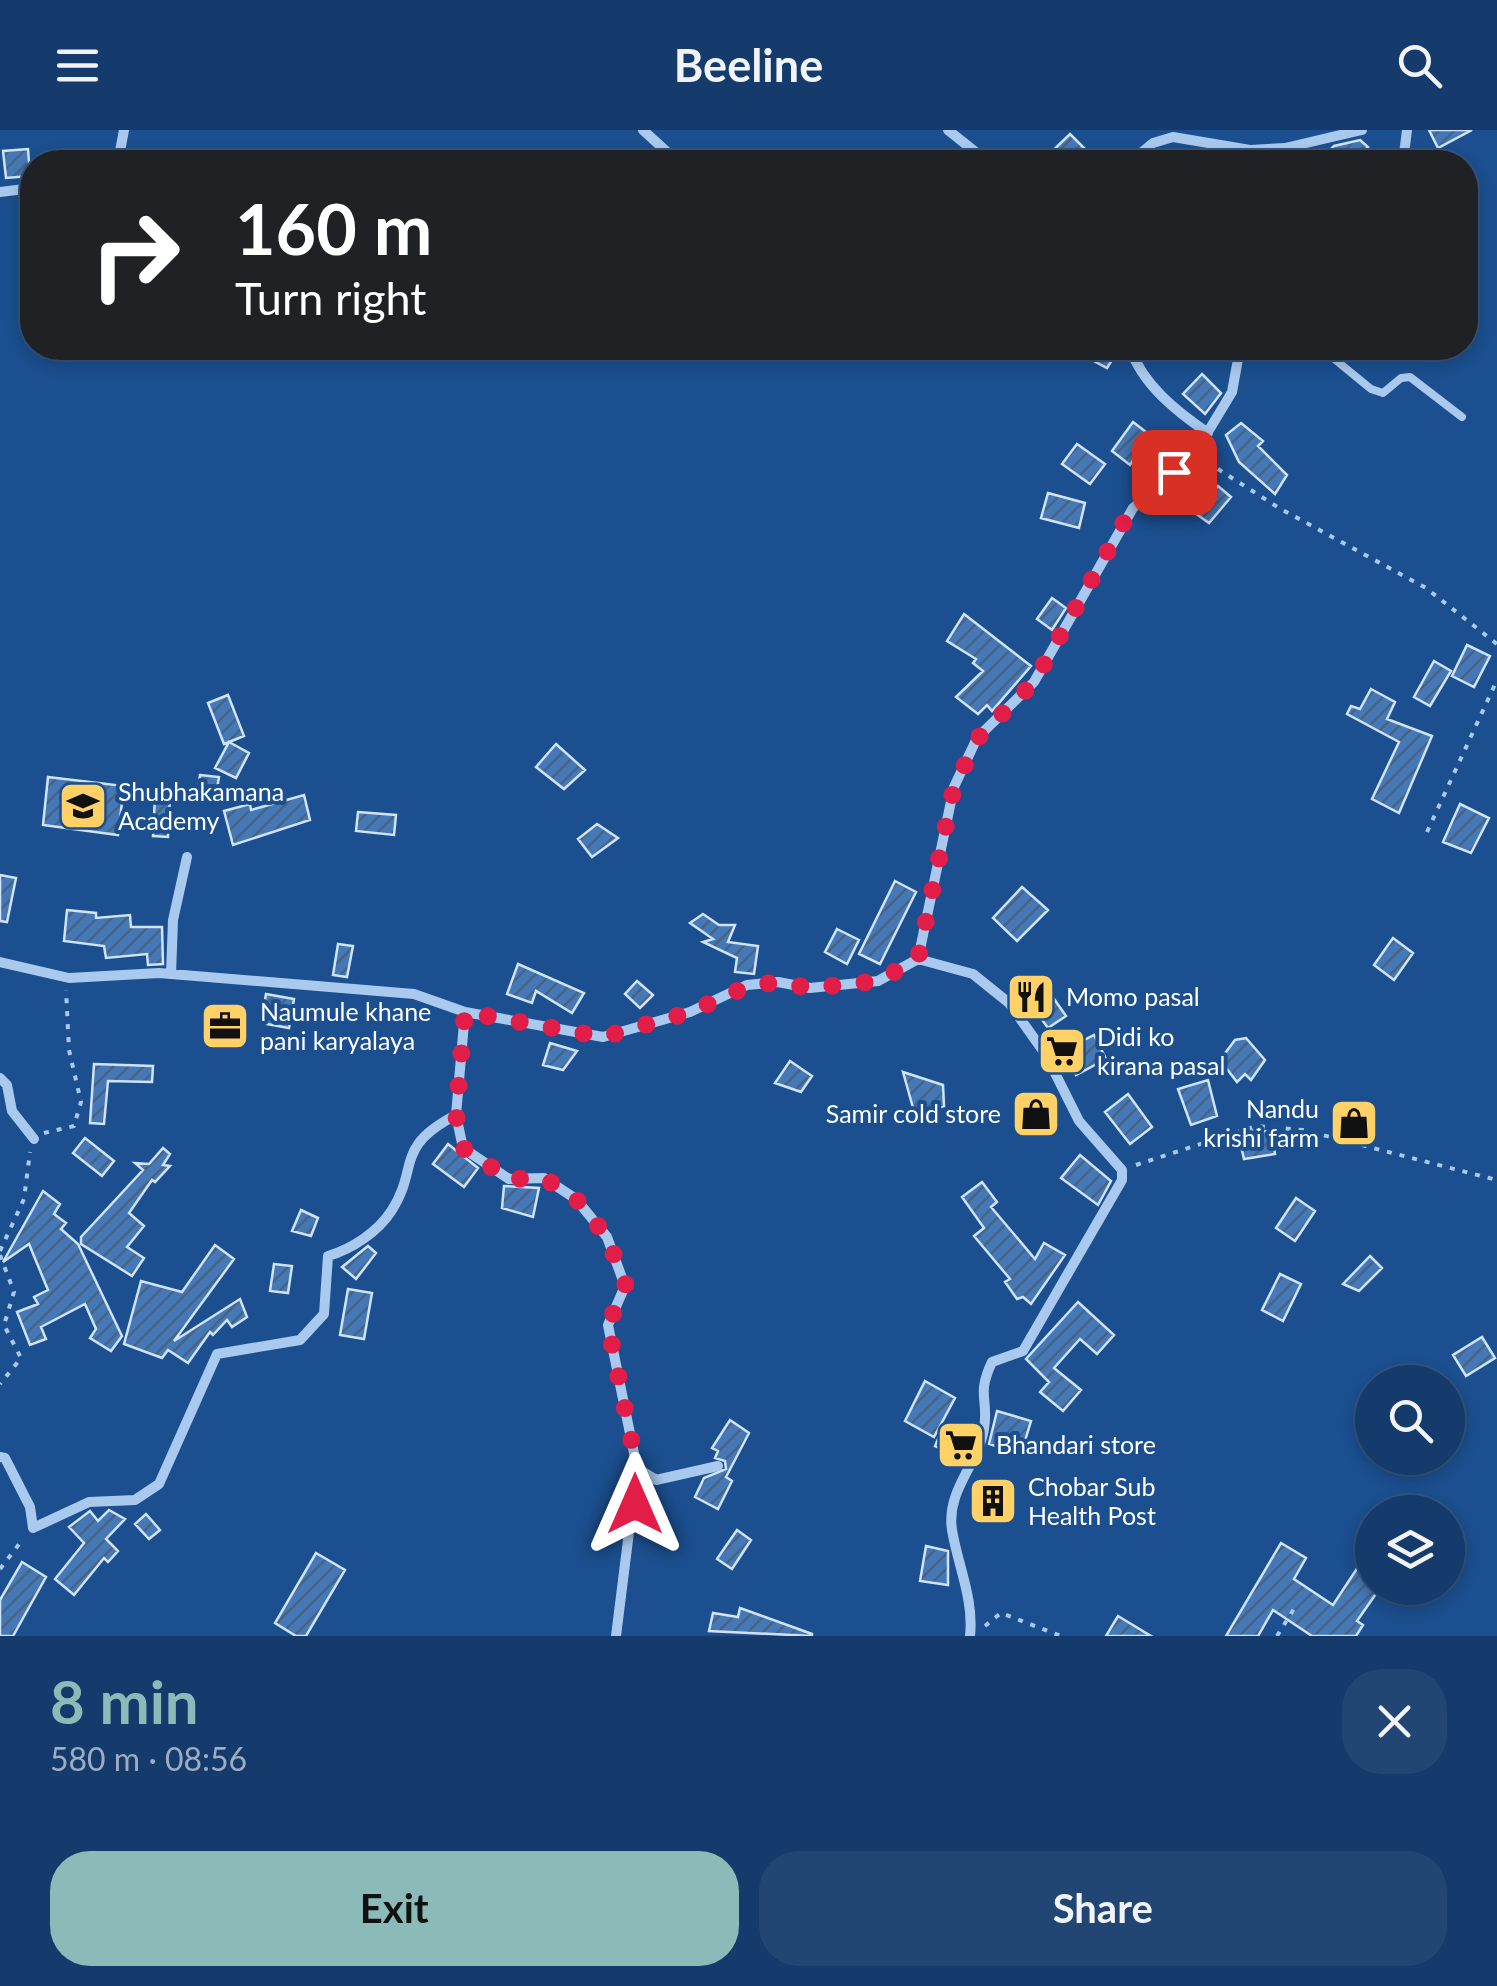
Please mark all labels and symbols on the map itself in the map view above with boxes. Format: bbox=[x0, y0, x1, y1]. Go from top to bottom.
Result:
pin bbox=[1132, 430, 1217, 515]
place label: Shubhakamana Academy bbox=[118, 776, 284, 835]
school or university icon: Shubhakamana Academy bbox=[57, 780, 109, 832]
restaurant icon: Momo pasal bbox=[1005, 971, 1057, 1023]
place label: Momo pasal bbox=[1066, 981, 1200, 1011]
place label: Naumule khane pani karyalaya bbox=[260, 996, 431, 1055]
office icon: Naumule khane pani karyalaya bbox=[199, 1000, 251, 1052]
place label: Didi ko kirana pasal bbox=[1097, 1021, 1225, 1080]
supermarket icon: Didi ko kirana pasal bbox=[1036, 1025, 1088, 1077]
shop icon: Samir cold store bbox=[1010, 1088, 1062, 1140]
place label: Nandu krishi farm bbox=[1203, 1093, 1319, 1152]
shop icon: Nandu krishi farm bbox=[1328, 1097, 1380, 1149]
place label: Samir cold store bbox=[826, 1098, 1001, 1128]
supermarket icon: Bhandari store bbox=[935, 1419, 987, 1471]
place label: Bhandari store bbox=[996, 1429, 1156, 1459]
position arrow bbox=[583, 1452, 687, 1556]
place label: Chobar Sub Health Post bbox=[1028, 1471, 1156, 1530]
building icon: Chobar Sub Health Post bbox=[967, 1475, 1019, 1527]

